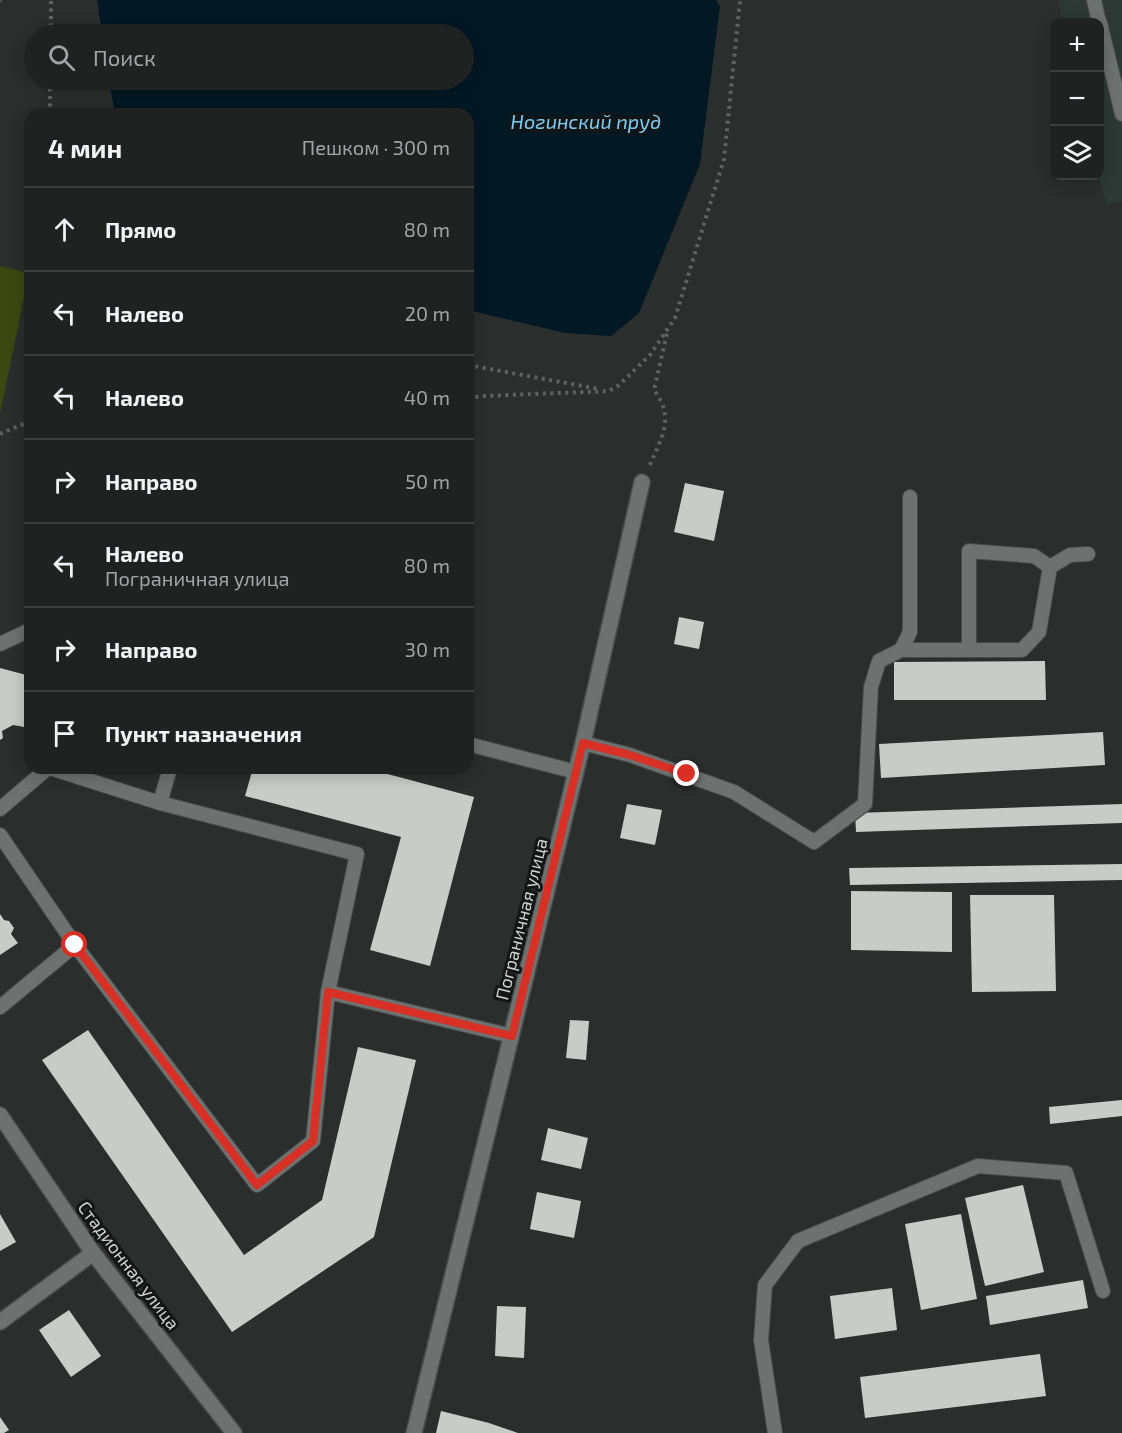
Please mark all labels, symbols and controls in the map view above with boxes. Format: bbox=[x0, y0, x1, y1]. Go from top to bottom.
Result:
map controls bbox=[1050, 18, 1104, 180]
button: + bbox=[1050, 18, 1104, 72]
search box bbox=[24, 24, 474, 90]
icon: search bbox=[45, 41, 78, 74]
text: Поиск bbox=[93, 44, 156, 70]
button: − bbox=[1050, 72, 1104, 126]
water label: Ногинский пруд bbox=[511, 109, 661, 133]
button: layers bbox=[1050, 126, 1104, 180]
text: 4 мин bbox=[48, 132, 122, 163]
text: Пешком · 300 m bbox=[302, 135, 450, 159]
icon: ahead bbox=[48, 213, 81, 246]
text: Прямо bbox=[105, 216, 176, 242]
text: 80 m bbox=[404, 217, 450, 241]
icon: left bbox=[48, 297, 81, 330]
text: Налево bbox=[105, 300, 184, 326]
text: 20 m bbox=[405, 301, 450, 325]
icon: left bbox=[48, 381, 81, 414]
text: Налево bbox=[105, 384, 184, 410]
text: 40 m bbox=[404, 385, 450, 409]
icon: right bbox=[48, 465, 81, 498]
text: Направо bbox=[105, 468, 198, 494]
text: 50 m bbox=[405, 469, 450, 493]
text: Налево bbox=[105, 540, 184, 566]
icon: left bbox=[48, 549, 81, 582]
text: 80 m bbox=[404, 553, 450, 577]
text: Пограничная улица bbox=[105, 566, 290, 590]
icon: right bbox=[48, 633, 81, 666]
text: Направо bbox=[105, 636, 198, 662]
text: 30 m bbox=[405, 637, 450, 661]
icon: arrive bbox=[48, 717, 81, 750]
text: Пункт назначения bbox=[105, 720, 302, 746]
route end bbox=[673, 760, 699, 786]
street label: Пограничная улица bbox=[490, 836, 552, 1002]
route start bbox=[61, 931, 87, 957]
street label: Стадионная улица bbox=[73, 1196, 185, 1334]

